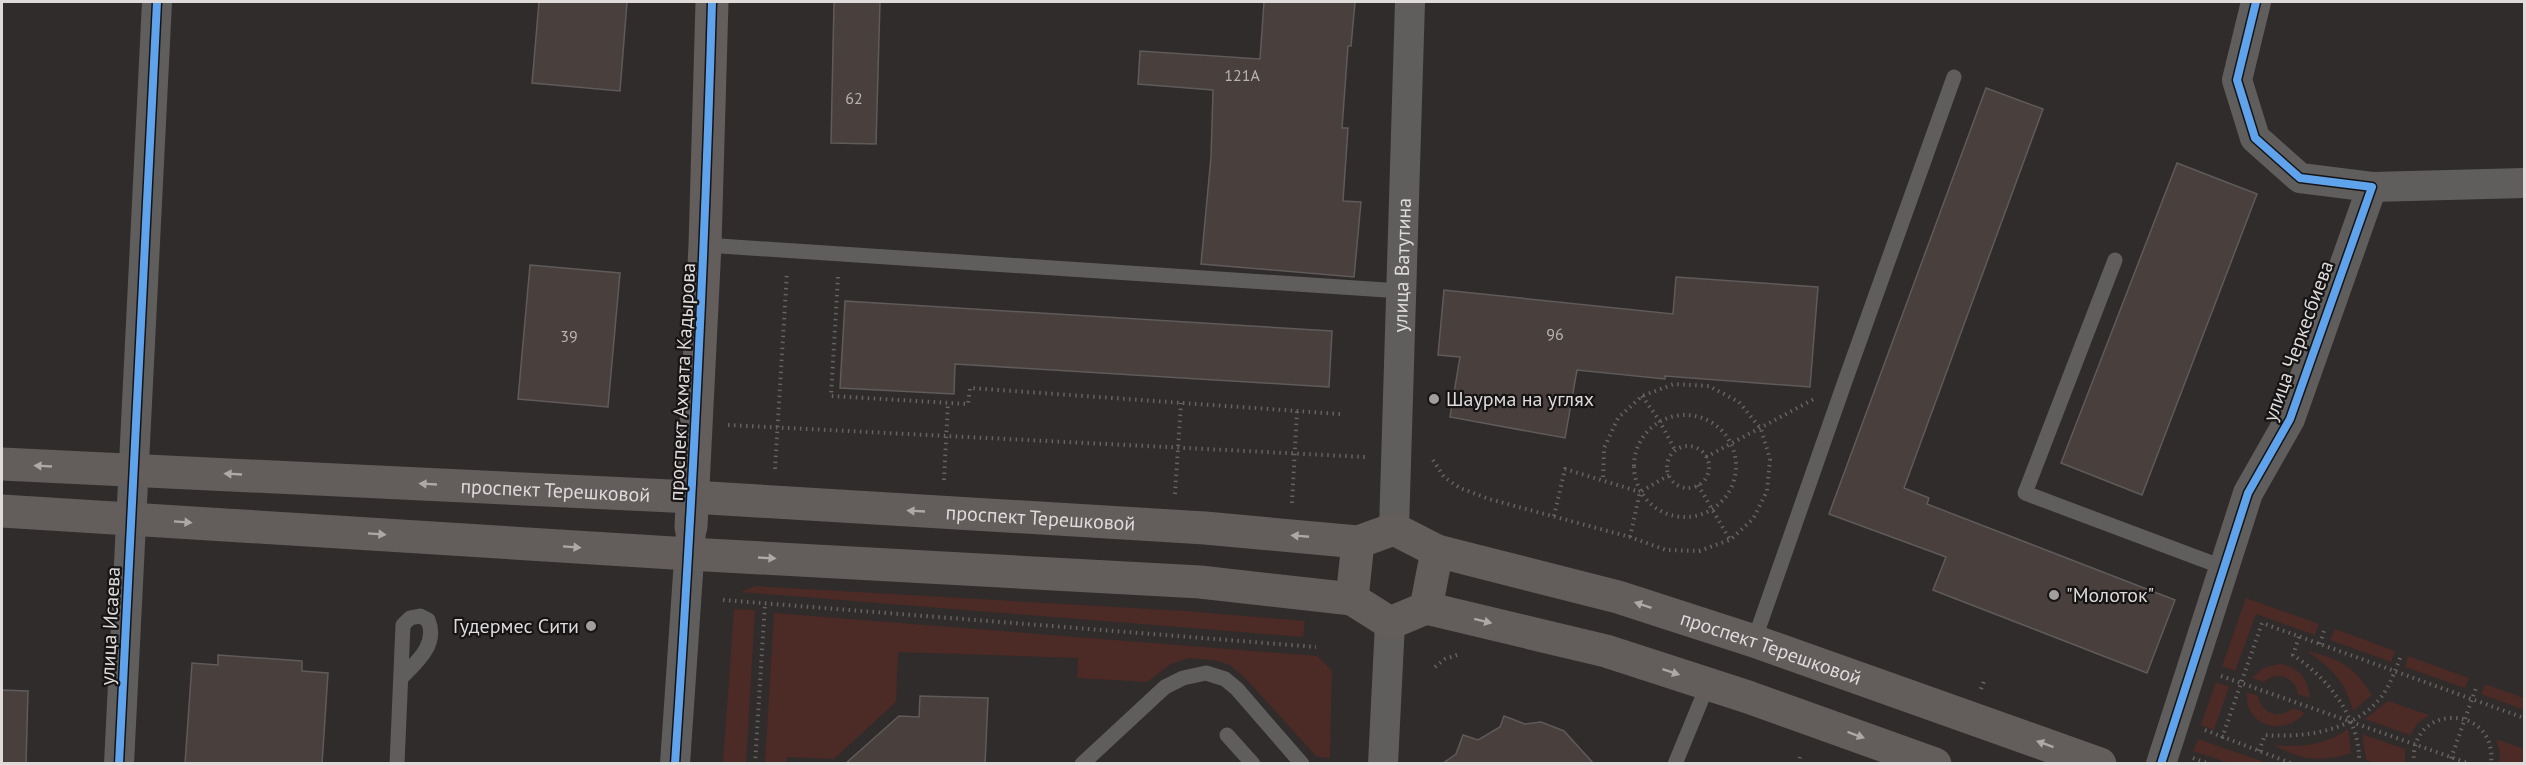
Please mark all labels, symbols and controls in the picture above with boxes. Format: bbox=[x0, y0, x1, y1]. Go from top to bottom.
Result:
house number: 121А bbox=[1224, 65, 1260, 85]
house number: 62 bbox=[845, 88, 863, 108]
street label: улица Ватутина bbox=[1387, 197, 1417, 333]
street label: улица Черкесбиева bbox=[2257, 257, 2339, 425]
street label: проспект Ахмата Кадырова bbox=[663, 262, 701, 502]
house number: 96 bbox=[1546, 324, 1564, 344]
house number: 39 bbox=[560, 326, 578, 346]
place label: Шаурма на углях bbox=[1446, 386, 1594, 412]
marker: Шаурма на углях bbox=[1427, 392, 1441, 406]
one-way arrow bbox=[33, 461, 52, 470]
one-way arrow bbox=[224, 470, 243, 479]
street label: проспект Терешковой bbox=[460, 473, 651, 508]
one-way arrow bbox=[419, 479, 438, 488]
street label: проспект Терешковой bbox=[945, 499, 1136, 537]
one-way arrow bbox=[907, 506, 926, 515]
one-way arrow bbox=[173, 517, 192, 527]
one-way arrow bbox=[368, 530, 387, 539]
one-way arrow bbox=[1290, 531, 1309, 541]
one-way arrow bbox=[562, 542, 581, 551]
one-way arrow bbox=[757, 553, 776, 563]
street label: улица Исаева bbox=[94, 566, 126, 686]
place label: "Молоток" bbox=[2066, 582, 2154, 608]
marker: "Молоток" bbox=[2047, 588, 2061, 602]
one-way arrow bbox=[1634, 599, 1652, 609]
street label: проспект Терешковой bbox=[1677, 605, 1865, 691]
place label: Гудермес Сити bbox=[453, 613, 579, 639]
one-way arrow bbox=[1474, 617, 1492, 627]
marker: Гудермес Сити bbox=[584, 619, 598, 633]
one-way arrow bbox=[1662, 668, 1680, 677]
one-way arrow bbox=[1847, 731, 1865, 741]
one-way arrow bbox=[2036, 738, 2054, 748]

